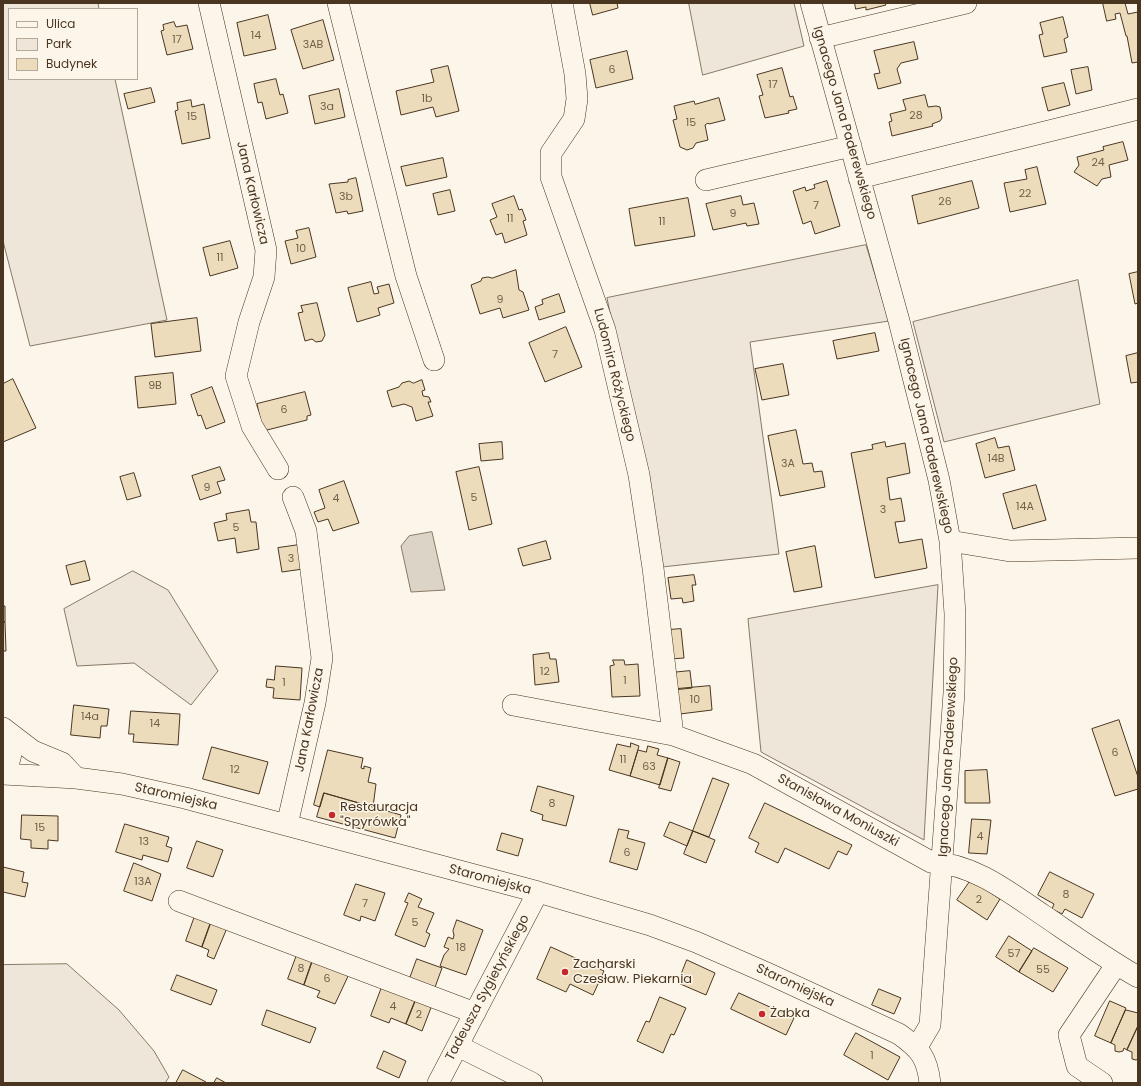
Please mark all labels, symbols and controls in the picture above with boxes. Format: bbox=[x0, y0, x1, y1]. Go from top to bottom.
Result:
legend bbox=[8, 8, 138, 80]
text: Ulica bbox=[46, 15, 75, 32]
street label: Ignacego Jana Paderewskiego bbox=[809, 25, 879, 221]
house number: 14 bbox=[251, 29, 261, 43]
house number: 17 bbox=[172, 33, 182, 47]
text: Park bbox=[46, 35, 72, 52]
house number: 3AB bbox=[303, 38, 323, 52]
text: Budynek bbox=[46, 55, 97, 72]
house number: 6 bbox=[609, 63, 615, 77]
house number: 17 bbox=[768, 78, 778, 92]
house number: 1b bbox=[422, 92, 432, 106]
house number: 3a bbox=[320, 100, 334, 114]
house number: 28 bbox=[909, 109, 923, 123]
house number: 15 bbox=[187, 110, 197, 124]
house number: 15 bbox=[686, 116, 696, 130]
street label: Jana Karłowicza bbox=[233, 140, 271, 246]
house number: 24 bbox=[1091, 156, 1105, 170]
house number: 22 bbox=[1019, 187, 1031, 201]
house number: 3b bbox=[339, 190, 353, 204]
house number: 26 bbox=[938, 195, 952, 209]
house number: 7 bbox=[813, 199, 819, 213]
house number: 9 bbox=[730, 207, 736, 221]
house number: 11 bbox=[506, 212, 514, 226]
house number: 11 bbox=[658, 215, 666, 229]
house number: 10 bbox=[296, 242, 306, 256]
house number: 11 bbox=[216, 251, 224, 265]
house number: 9 bbox=[497, 293, 503, 307]
street label: Ludomira Różyckiego bbox=[590, 307, 638, 443]
street label: Ignacego Jana Paderewskiego bbox=[896, 337, 956, 535]
house number: 7 bbox=[552, 348, 558, 362]
house number: 9B bbox=[148, 379, 162, 393]
house number: 6 bbox=[281, 403, 287, 417]
house number: 14B bbox=[987, 452, 1005, 466]
house number: 3A bbox=[781, 457, 795, 471]
house number: 9 bbox=[204, 481, 210, 495]
house number: 5 bbox=[471, 491, 477, 505]
house number: 4 bbox=[333, 492, 339, 506]
house number: 14A bbox=[1016, 500, 1034, 514]
house number: 3 bbox=[880, 503, 886, 517]
house number: 5 bbox=[233, 521, 239, 535]
house number: 3 bbox=[288, 552, 294, 566]
street label: Ignacego Jana Paderewskiego bbox=[936, 656, 962, 858]
house number: 12 bbox=[540, 665, 550, 679]
street label: Jana Karłowicza bbox=[292, 667, 328, 773]
house number: 1 bbox=[623, 674, 627, 688]
house number: 1 bbox=[282, 676, 286, 690]
house number: 10 bbox=[690, 693, 700, 707]
house number: 14a bbox=[81, 710, 99, 724]
house number: 14 bbox=[150, 717, 160, 731]
house number: 6 bbox=[1112, 746, 1118, 760]
house number: 11 bbox=[619, 753, 627, 767]
house number: 63 bbox=[642, 760, 656, 774]
house number: 12 bbox=[230, 763, 240, 777]
street label: Stanisława Moniuszki bbox=[775, 771, 901, 851]
street label: Staromiejska bbox=[133, 780, 219, 814]
house number: 8 bbox=[549, 797, 555, 811]
place label: Restauracja "Spyrówka" bbox=[340, 800, 418, 831]
marker: Restauracja "Spyrówka" bbox=[327, 810, 337, 820]
house number: 15 bbox=[35, 821, 45, 835]
house number: 4 bbox=[977, 830, 983, 844]
house number: 13 bbox=[139, 835, 149, 849]
house number: 6 bbox=[624, 846, 630, 860]
street label: Staromiejska bbox=[447, 862, 533, 898]
house number: 13A bbox=[134, 875, 152, 889]
house number: 8 bbox=[1063, 888, 1069, 902]
house number: 2 bbox=[976, 893, 982, 907]
house number: 7 bbox=[362, 897, 368, 911]
street label: Tadeusza Sygietyńskiego bbox=[443, 912, 533, 1064]
house number: 5 bbox=[412, 916, 418, 930]
house number: 18 bbox=[456, 941, 466, 955]
house number: 57 bbox=[1008, 947, 1020, 961]
place label: Zacharski Czesław. Piekarnia bbox=[573, 957, 692, 988]
street label: Staromiejska bbox=[753, 961, 837, 1011]
house number: 8 bbox=[298, 962, 304, 976]
house number: 55 bbox=[1036, 963, 1050, 977]
marker: Zacharski Czesław. Piekarnia bbox=[560, 967, 570, 977]
house number: 6 bbox=[324, 972, 330, 986]
house number: 4 bbox=[390, 1000, 396, 1014]
place label: Żabka bbox=[770, 1006, 810, 1022]
house number: 2 bbox=[416, 1008, 422, 1022]
marker: Żabka bbox=[757, 1009, 767, 1019]
house number: 1 bbox=[870, 1049, 874, 1063]

